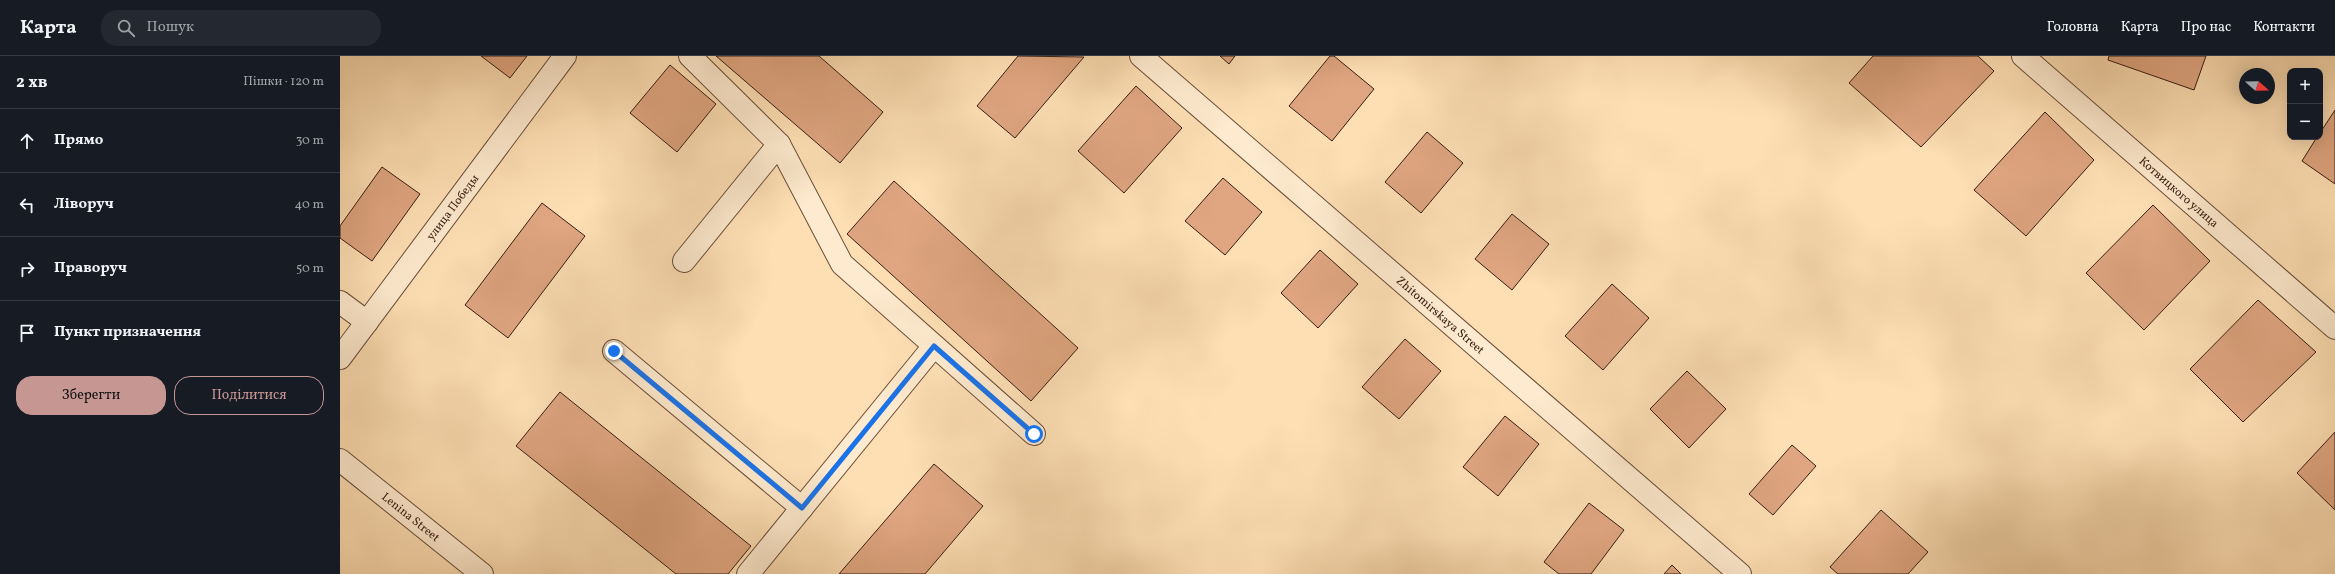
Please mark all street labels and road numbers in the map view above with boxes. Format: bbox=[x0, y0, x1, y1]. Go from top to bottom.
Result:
street label: Котвицкого улица bbox=[2135, 154, 2222, 232]
street label: улица Победы bbox=[423, 171, 483, 244]
street label: Zhitomirskaya Street bbox=[1392, 273, 1487, 358]
street label: Lenina Street bbox=[378, 490, 443, 546]

